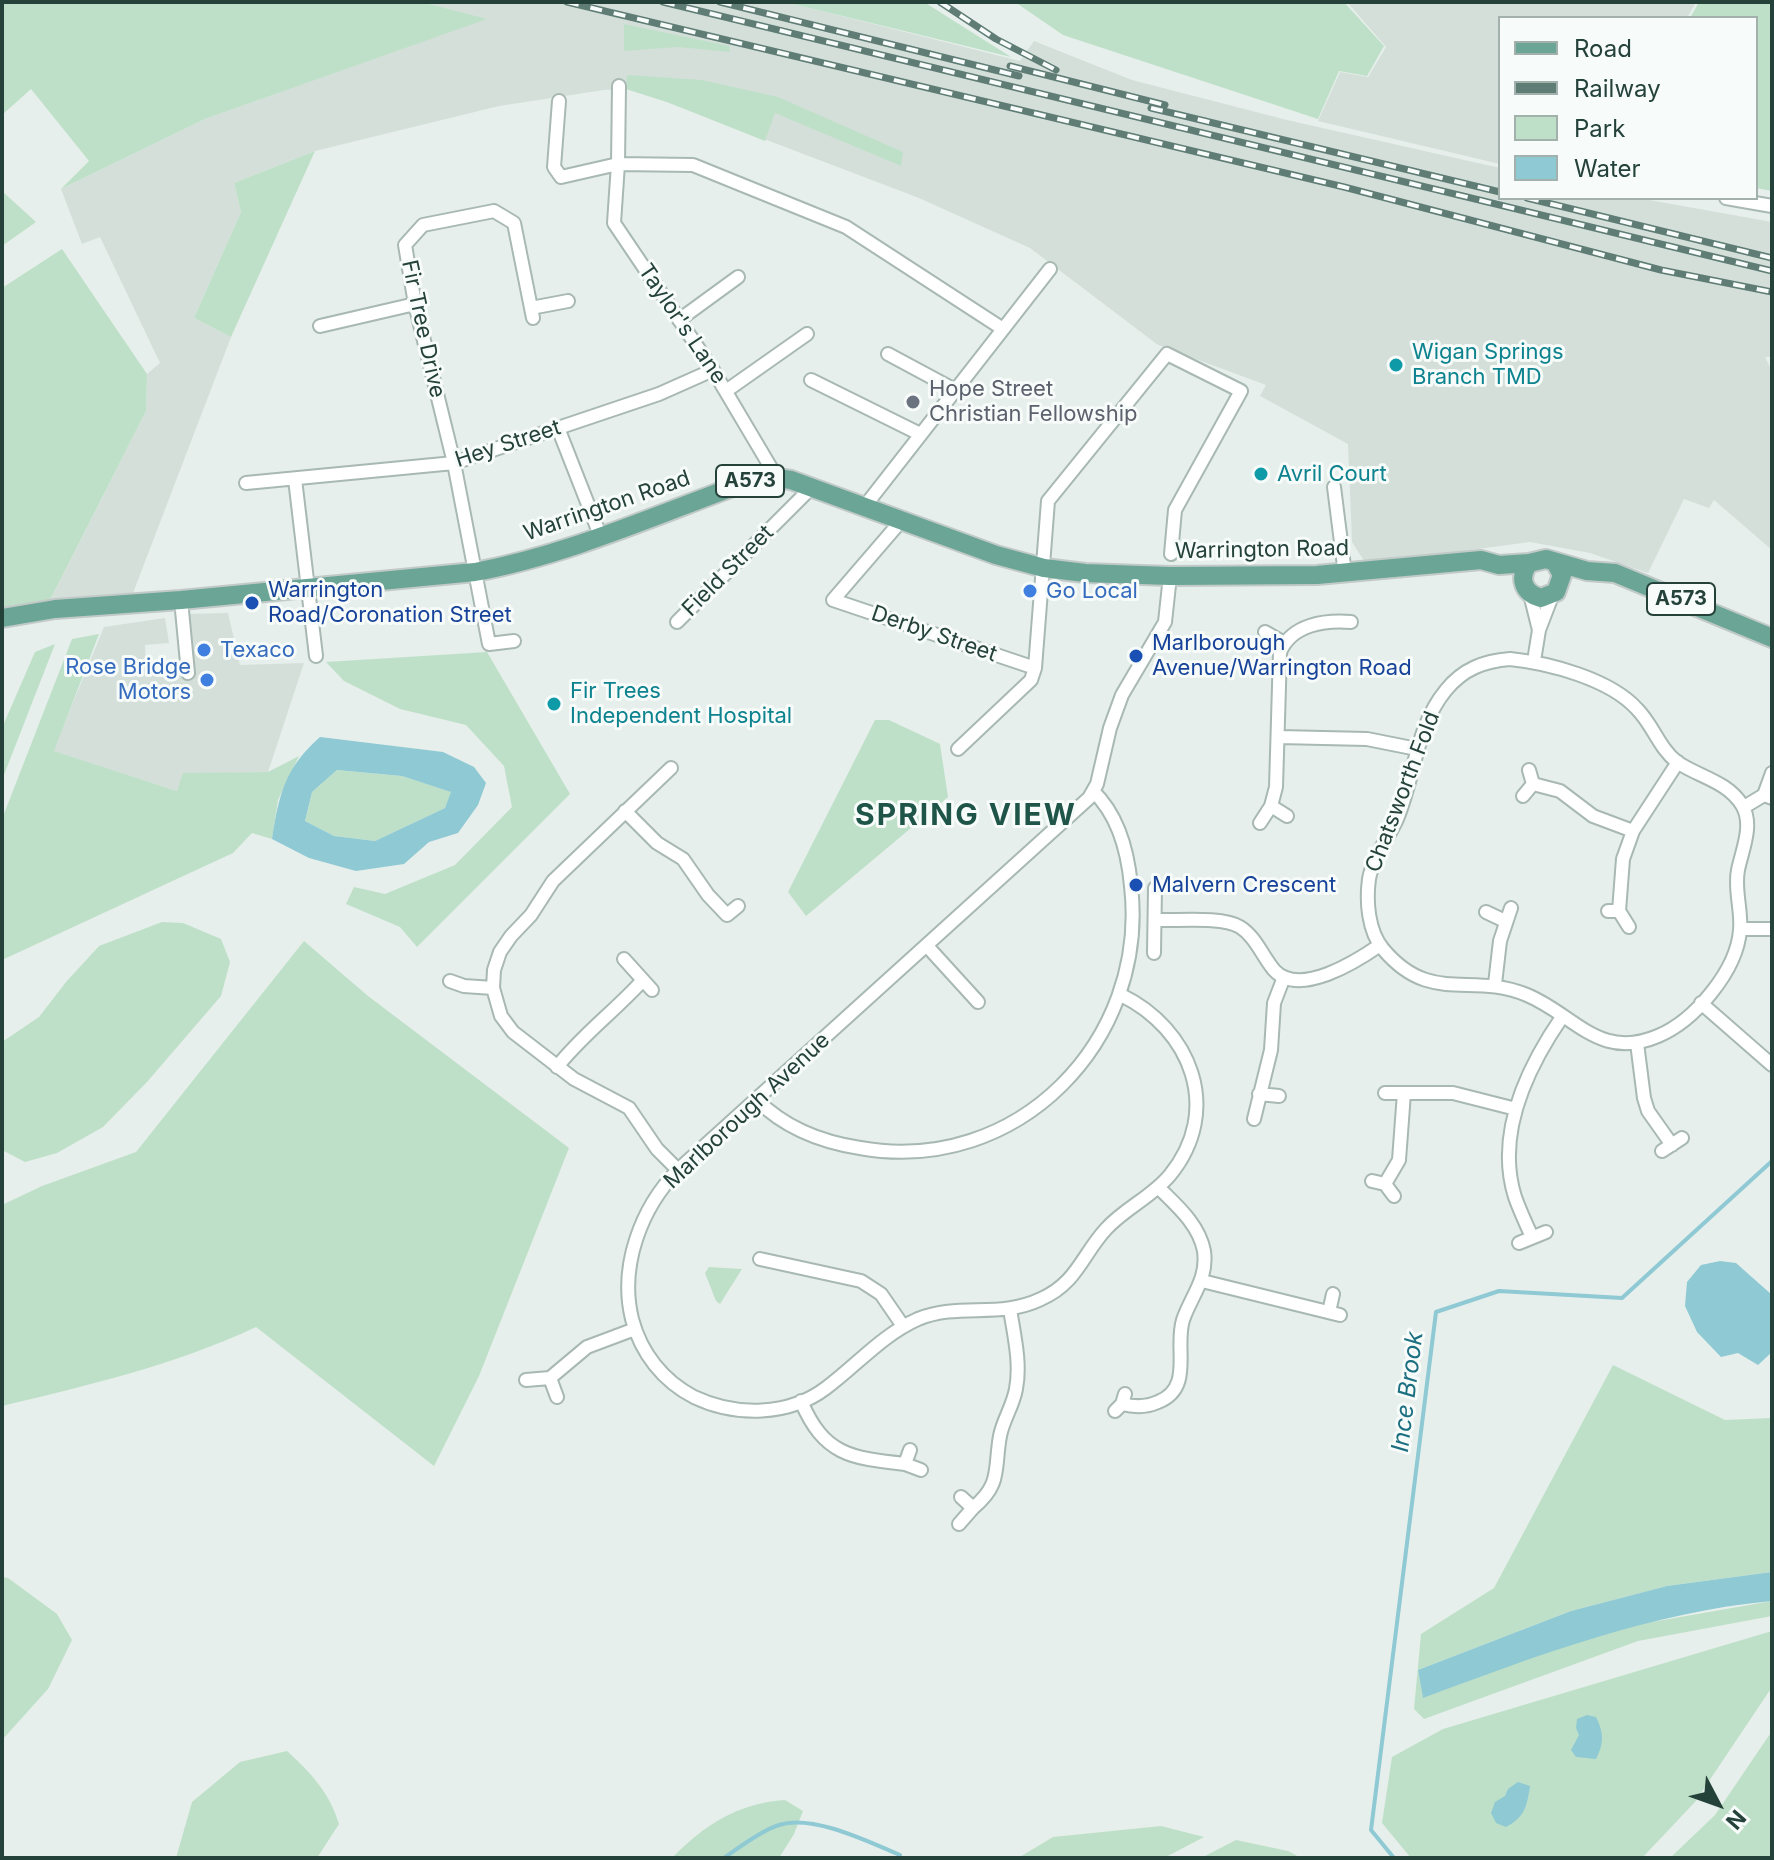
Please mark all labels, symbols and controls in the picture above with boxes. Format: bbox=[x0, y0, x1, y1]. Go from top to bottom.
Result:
legend bbox=[1498, 16, 1758, 200]
text: Road bbox=[1574, 34, 1632, 63]
text: Railway bbox=[1574, 74, 1661, 103]
text: Park bbox=[1574, 114, 1625, 143]
text: Water bbox=[1574, 154, 1641, 183]
street label: Fir Tree Drive bbox=[396, 258, 450, 400]
street label: Taylor's Lane bbox=[632, 259, 732, 389]
place label: Wigan Springs Branch TMD bbox=[1412, 339, 1564, 390]
marker: Wigan Springs Branch TMD bbox=[1387, 356, 1405, 374]
place label: Hope Street Christian Fellowship bbox=[929, 376, 1138, 428]
marker: Hope Street Christian Fellowship bbox=[904, 393, 922, 411]
street label: Hey Street bbox=[452, 415, 564, 473]
place label: Avril Court bbox=[1277, 461, 1387, 487]
street label: Warrington Road bbox=[520, 465, 694, 547]
road number: A573 bbox=[716, 465, 784, 497]
marker: Avril Court bbox=[1252, 465, 1270, 483]
street label: Field Street bbox=[677, 520, 779, 622]
street label: Warrington Road bbox=[1175, 535, 1349, 565]
place label: Warrington Road/Coronation Street bbox=[268, 577, 512, 628]
place label: Go Local bbox=[1046, 578, 1138, 604]
marker: Go Local bbox=[1021, 582, 1039, 600]
road number: A573 bbox=[1647, 583, 1715, 615]
marker: Warrington Road/Coronation Street bbox=[243, 594, 261, 612]
street label: Derby Street bbox=[868, 600, 1000, 668]
place label: Marlborough Avenue/Warrington Road bbox=[1152, 630, 1412, 682]
place label: Texaco bbox=[220, 637, 295, 663]
marker: Texaco bbox=[195, 641, 213, 659]
marker: Marlborough Avenue/Warrington Road bbox=[1127, 647, 1145, 665]
place label: Rose Bridge Motors bbox=[65, 654, 191, 706]
marker: Rose Bridge Motors bbox=[198, 671, 216, 689]
place label: Fir Trees Independent Hospital bbox=[570, 678, 792, 730]
marker: Fir Trees Independent Hospital bbox=[545, 695, 563, 713]
street label: Chatsworth Fold bbox=[1360, 708, 1446, 876]
district label: SPRING VIEW bbox=[855, 798, 1077, 834]
place label: Malvern Crescent bbox=[1152, 872, 1336, 898]
marker: Malvern Crescent bbox=[1127, 876, 1145, 894]
street label: Marlborough Avenue bbox=[659, 1027, 835, 1195]
water label: Ince Brook bbox=[1386, 1330, 1430, 1454]
north arrow bbox=[1678, 1764, 1758, 1844]
text: N bbox=[1721, 1805, 1751, 1835]

